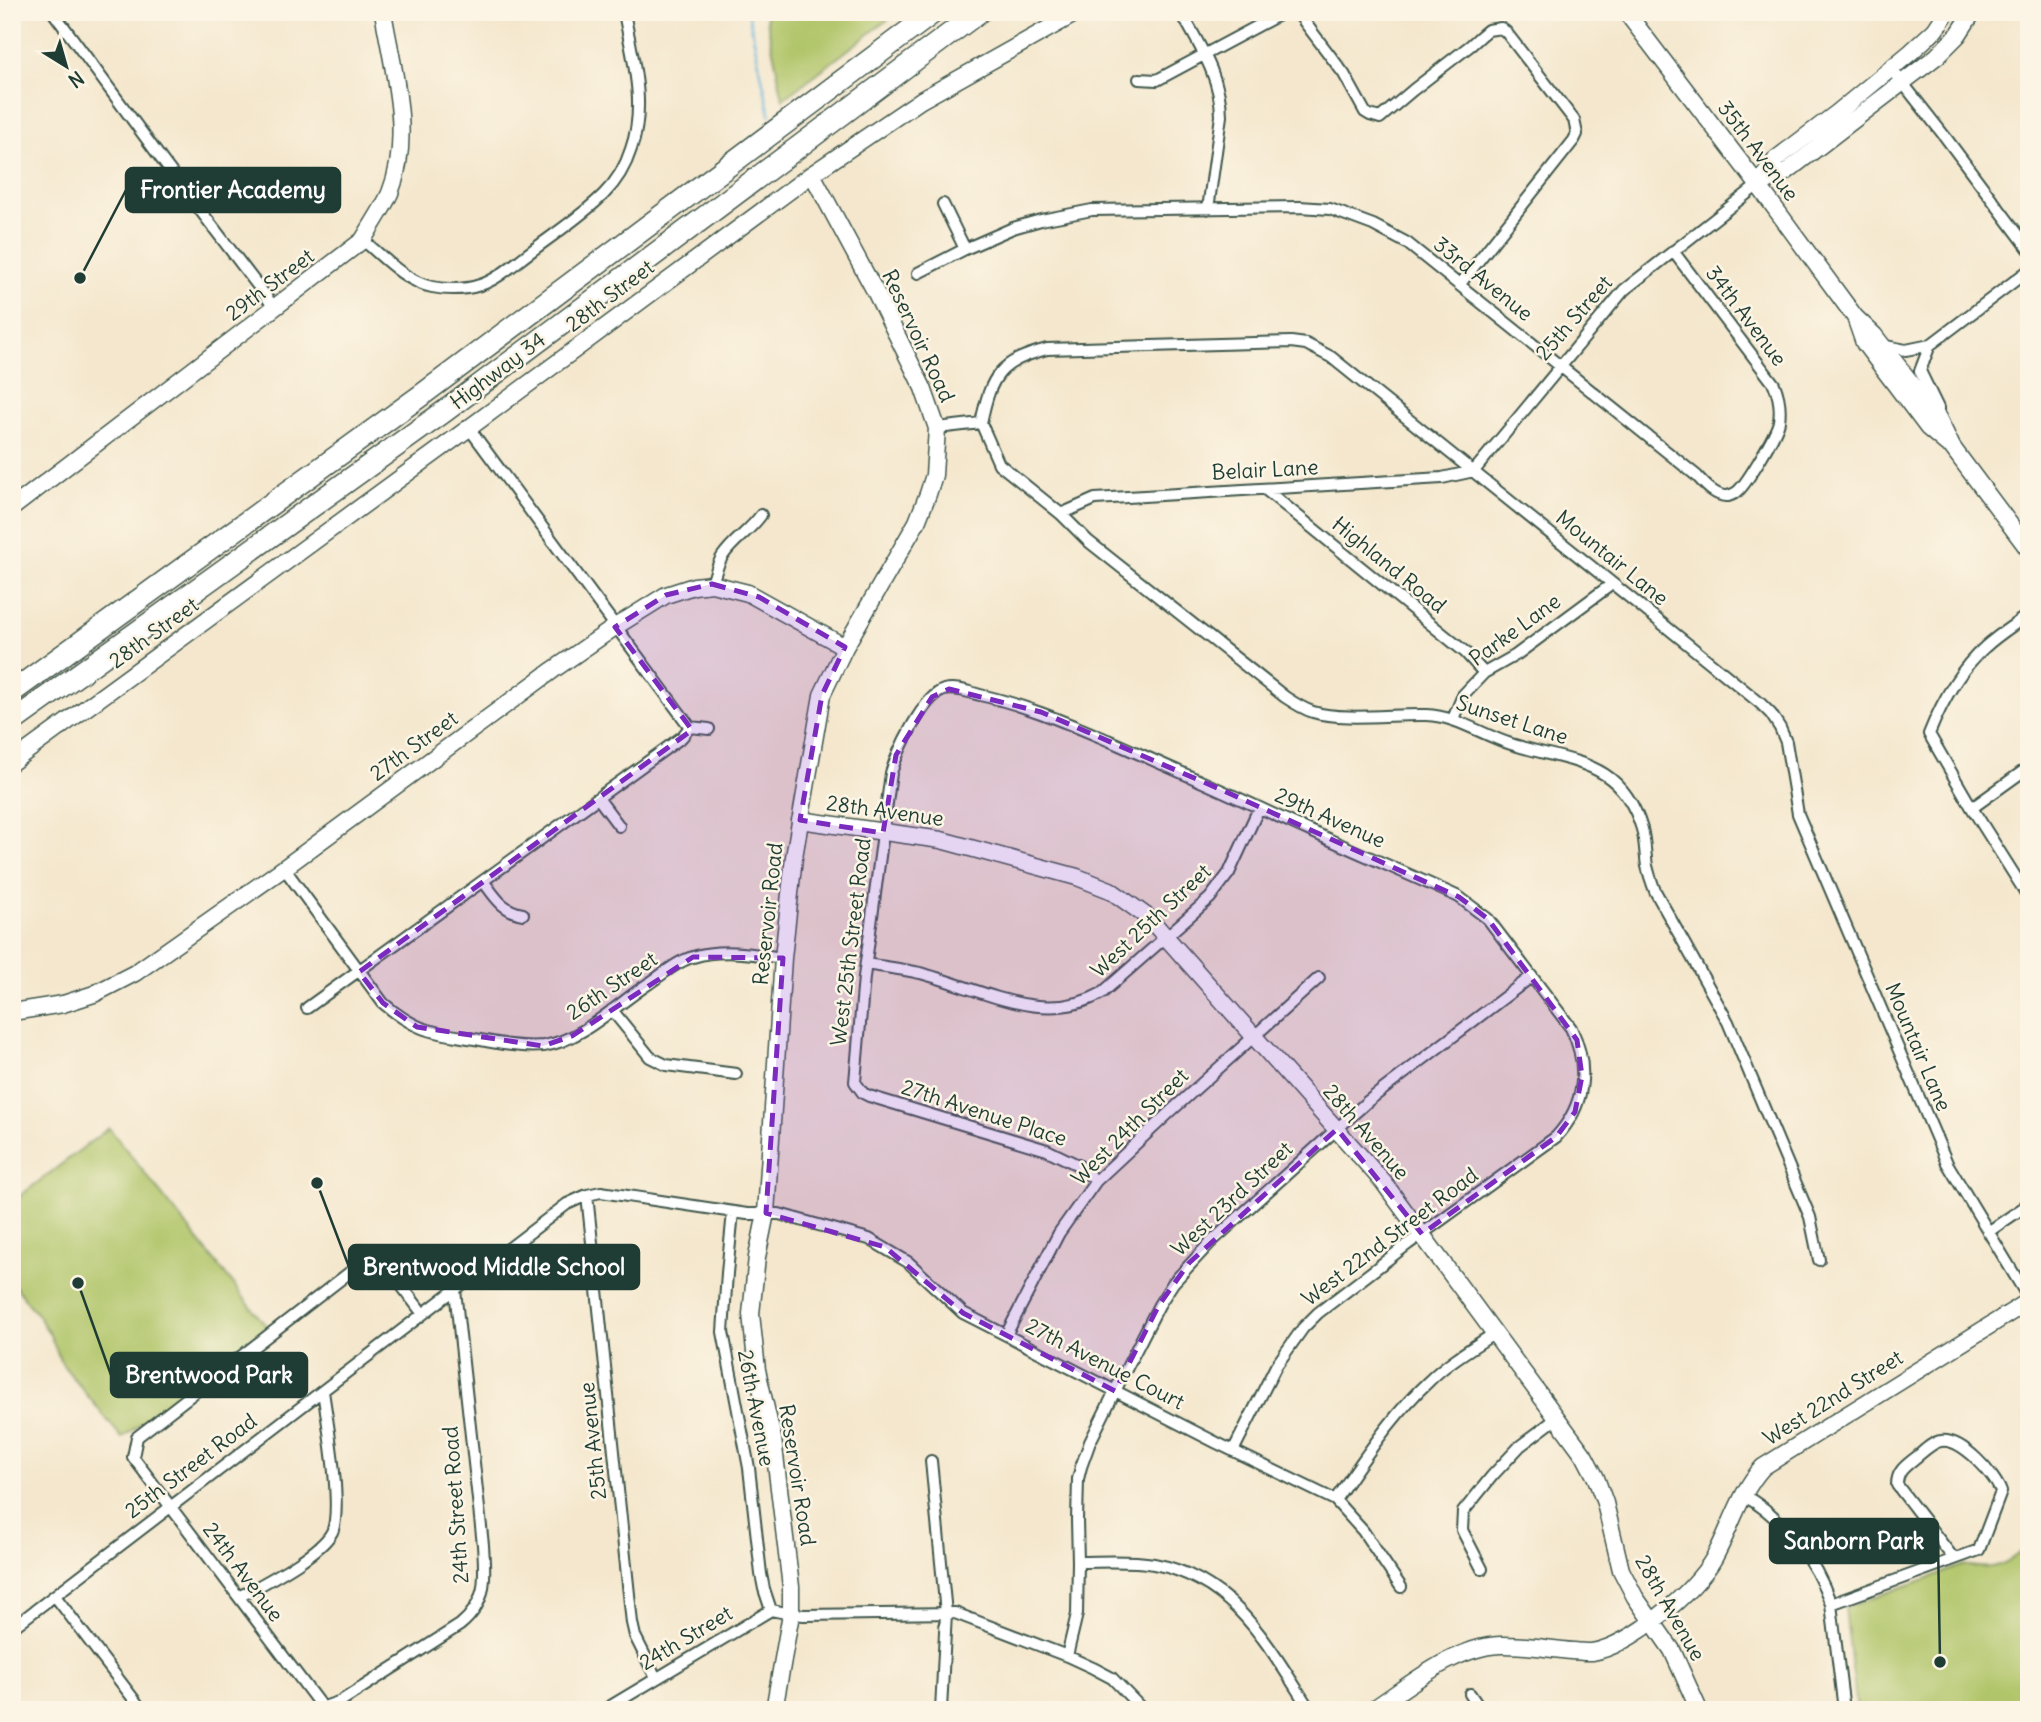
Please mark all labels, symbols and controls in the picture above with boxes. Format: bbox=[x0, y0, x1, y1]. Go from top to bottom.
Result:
north arrow bbox=[32, 32, 102, 102]
text: N bbox=[64, 66, 89, 93]
street label: 35th Avenue bbox=[1712, 95, 1805, 206]
callout: Frontier Academy bbox=[126, 168, 340, 212]
text: Frontier Academy bbox=[140, 175, 326, 204]
street label: 33rd Avenue bbox=[1428, 230, 1538, 327]
street label: 29th Street bbox=[220, 243, 319, 327]
street label: 28th Street bbox=[560, 254, 659, 338]
street label: 34th Avenue bbox=[1700, 260, 1793, 371]
street label: Reservoir Road bbox=[876, 265, 961, 406]
street label: 25th Street bbox=[1529, 270, 1618, 366]
street label: Highway 34 bbox=[445, 326, 551, 415]
street label: Belair Lane bbox=[1211, 453, 1319, 486]
street label: Mountair Lane bbox=[1551, 504, 1674, 611]
street label: Highland Road bbox=[1327, 510, 1452, 619]
street label: Parke Lane bbox=[1464, 587, 1566, 672]
street label: 28th Street bbox=[104, 591, 204, 674]
street label: Sunset Lane bbox=[1453, 689, 1571, 750]
street label: 27th Street bbox=[364, 705, 463, 787]
street label: 29th Avenue bbox=[1271, 781, 1390, 854]
street label: 28th Avenue bbox=[825, 789, 945, 832]
street label: West 25th Street Road bbox=[824, 836, 877, 1047]
street label: Reservoir Road bbox=[747, 841, 788, 987]
street label: West 25th Street bbox=[1085, 858, 1217, 983]
street label: 26th Street bbox=[561, 945, 662, 1026]
street label: Mountair Lane bbox=[1879, 978, 1958, 1115]
street label: West 24th Street bbox=[1065, 1062, 1194, 1191]
street label: 27th Avenue Place bbox=[898, 1073, 1070, 1152]
street label: 28th Avenue bbox=[1317, 1078, 1415, 1185]
street label: West 23rd Street bbox=[1165, 1135, 1298, 1262]
street label: West 22nd Street Road bbox=[1296, 1161, 1483, 1312]
callout: Brentwood Middle School bbox=[349, 1245, 639, 1289]
text: Brentwood Middle School bbox=[363, 1252, 625, 1281]
street label: 27th Avenue Court bbox=[1021, 1312, 1189, 1415]
street label: West 22nd Street bbox=[1758, 1344, 1908, 1451]
street label: 26th Avenue bbox=[732, 1347, 781, 1469]
callout: Brentwood Park bbox=[111, 1353, 307, 1397]
text: Brentwood Park bbox=[125, 1360, 293, 1389]
street label: 25th Avenue bbox=[573, 1381, 612, 1501]
street label: Reservoir Road bbox=[773, 1402, 822, 1548]
street label: 25th Street Road bbox=[119, 1407, 262, 1524]
street label: 24th Street Road bbox=[437, 1425, 474, 1585]
street label: 24th Avenue bbox=[197, 1516, 290, 1627]
callout: Sanborn Park bbox=[1770, 1519, 1938, 1563]
text: Sanborn Park bbox=[1784, 1526, 1925, 1555]
street label: 28th Avenue bbox=[1629, 1550, 1712, 1666]
street label: 24th Street bbox=[634, 1599, 737, 1676]

